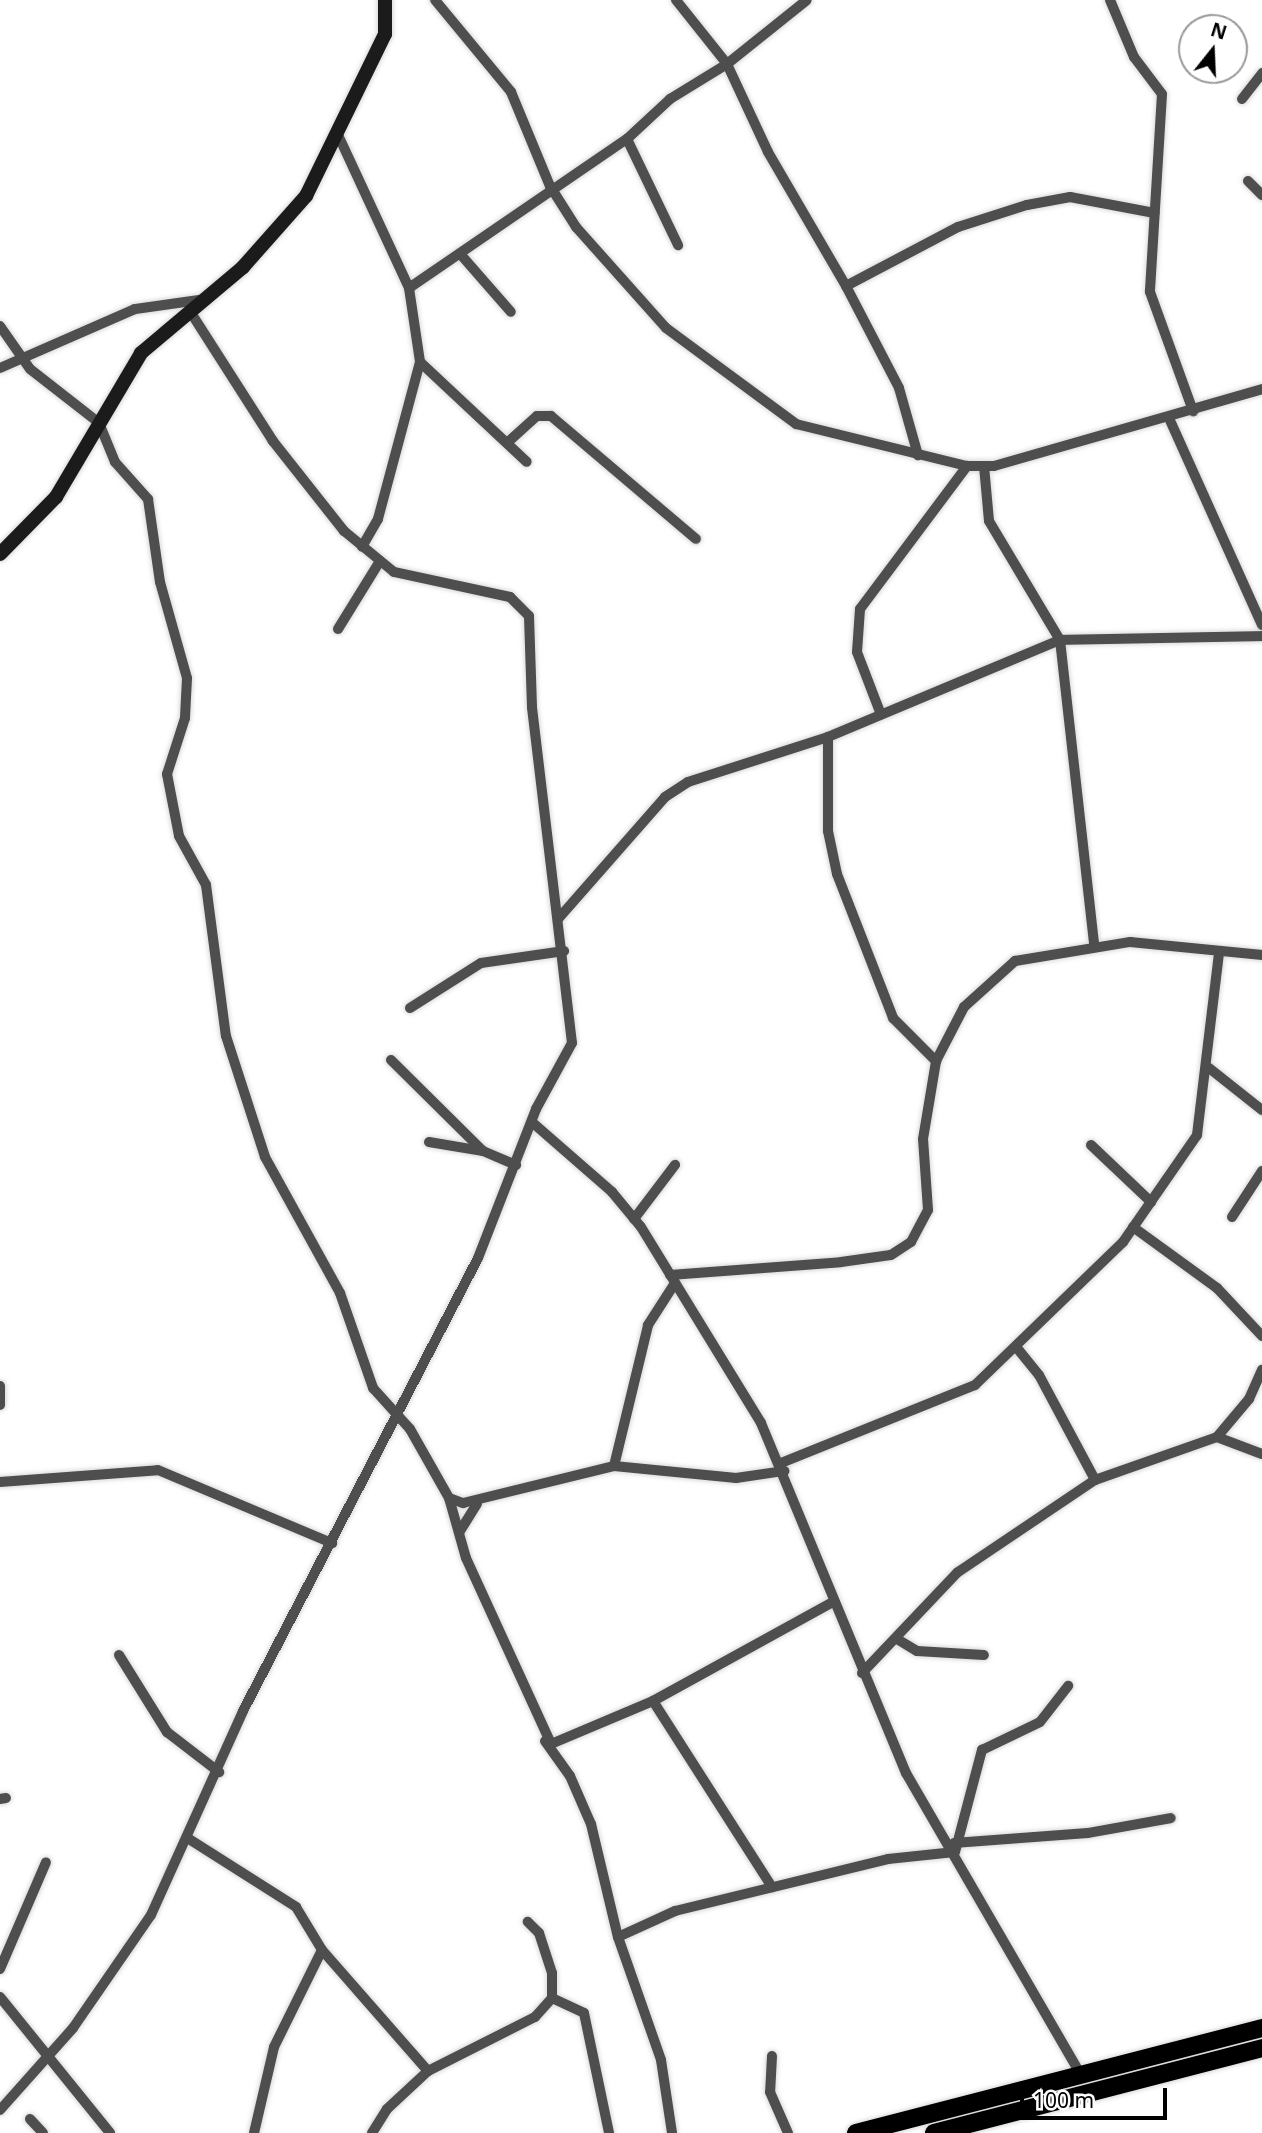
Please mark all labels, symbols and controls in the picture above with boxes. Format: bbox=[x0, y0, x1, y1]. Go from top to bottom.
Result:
north arrow bbox=[1178, 14, 1248, 84]
text: N bbox=[1207, 16, 1230, 46]
scale bar bbox=[1024, 2074, 1171, 2118]
text: 100 m bbox=[1033, 2086, 1094, 2114]

